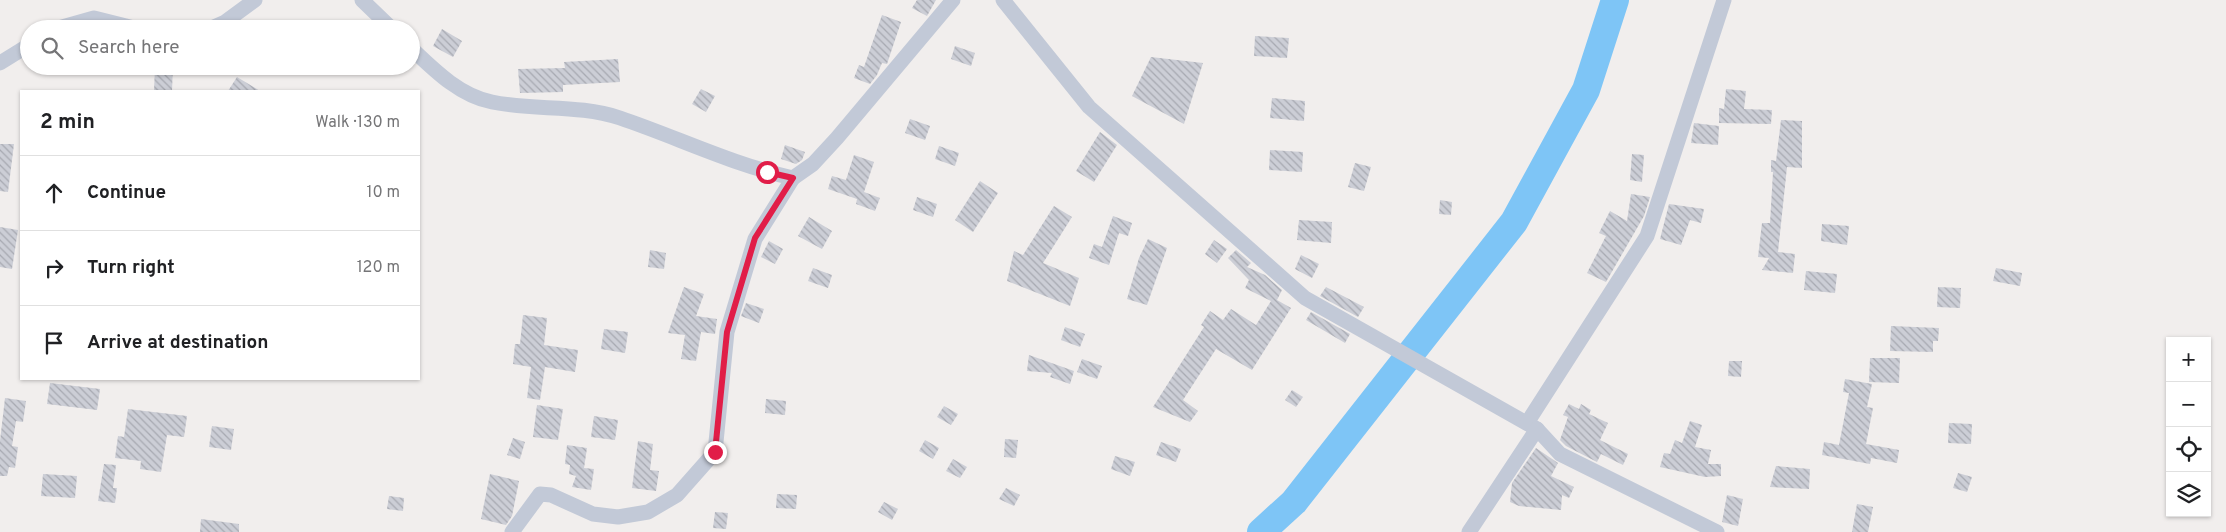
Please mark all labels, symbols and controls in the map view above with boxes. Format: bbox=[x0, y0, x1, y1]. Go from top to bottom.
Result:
search box bbox=[20, 20, 420, 75]
icon: search bbox=[38, 34, 66, 62]
text: Search here bbox=[78, 36, 180, 60]
text: 2 min bbox=[40, 109, 95, 136]
text: Walk · 130 m bbox=[315, 113, 400, 133]
route start bbox=[756, 161, 779, 184]
icon: ahead bbox=[40, 179, 68, 207]
text: Continue bbox=[87, 181, 166, 205]
text: 10 m bbox=[366, 183, 400, 203]
icon: right bbox=[40, 254, 68, 282]
text: Turn right bbox=[87, 256, 175, 280]
text: 120 m bbox=[357, 258, 400, 278]
icon: arrive bbox=[40, 329, 68, 357]
text: Arrive at destination bbox=[87, 331, 268, 355]
map controls bbox=[2166, 337, 2211, 517]
button: + bbox=[2166, 337, 2211, 382]
button: − bbox=[2166, 382, 2211, 427]
button: locate bbox=[2166, 427, 2211, 472]
route end bbox=[704, 441, 727, 464]
button: layers bbox=[2166, 472, 2211, 517]

